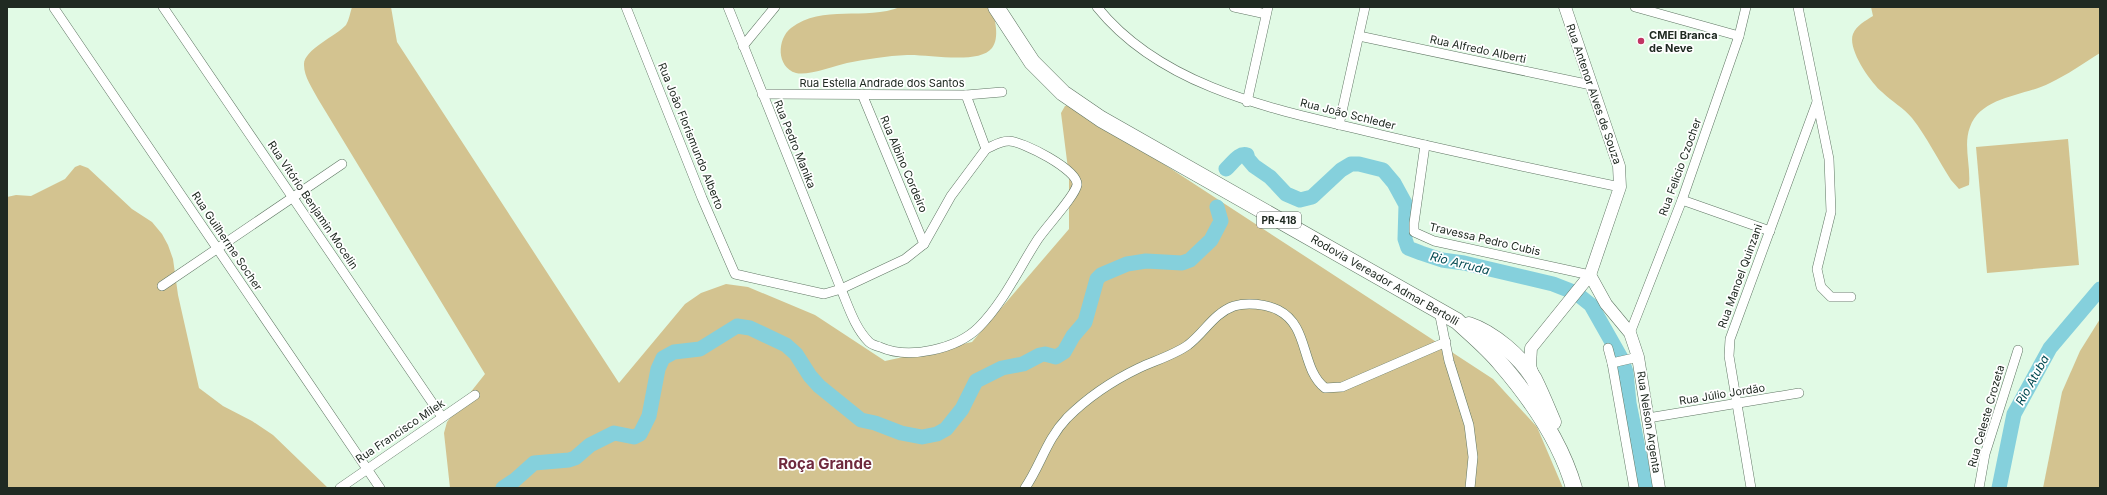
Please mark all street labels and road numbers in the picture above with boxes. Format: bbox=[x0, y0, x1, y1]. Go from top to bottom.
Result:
street label: Rua Antenor Alves de Souza bbox=[1563, 22, 1625, 166]
street label: Rua Alfredo Alberti bbox=[1429, 32, 1527, 66]
street label: Rua João Florismundo Alberto bbox=[655, 61, 727, 212]
street label: Rua Estella Andrade dos Santos bbox=[799, 76, 965, 90]
street label: Rua João Schleder bbox=[1299, 95, 1397, 133]
street label: Rua Pedro Manika bbox=[771, 98, 819, 190]
street label: Rua Albino Cordeiro bbox=[877, 114, 931, 215]
street label: Rua Felicio Czocher bbox=[1656, 116, 1704, 218]
street label: Rua Vitório Benjamin Mocelin bbox=[265, 138, 361, 272]
street label: Rua Guilherme Socher bbox=[189, 189, 265, 293]
road number: PR-418 bbox=[1257, 212, 1301, 228]
street label: Travessa Pedro Cubis bbox=[1428, 219, 1542, 259]
street label: Rua Manoel Quinzani bbox=[1715, 222, 1765, 330]
street label: Rodovia Vereador Admar Bertolli bbox=[1308, 232, 1462, 328]
street label: Rua Celeste Crozeta bbox=[1965, 363, 2007, 469]
street label: Rua Nelson Argenta bbox=[1634, 370, 1664, 474]
street label: Rua Júlio Jordão bbox=[1678, 380, 1766, 408]
street label: Rua Francisco Milek bbox=[353, 396, 447, 466]

